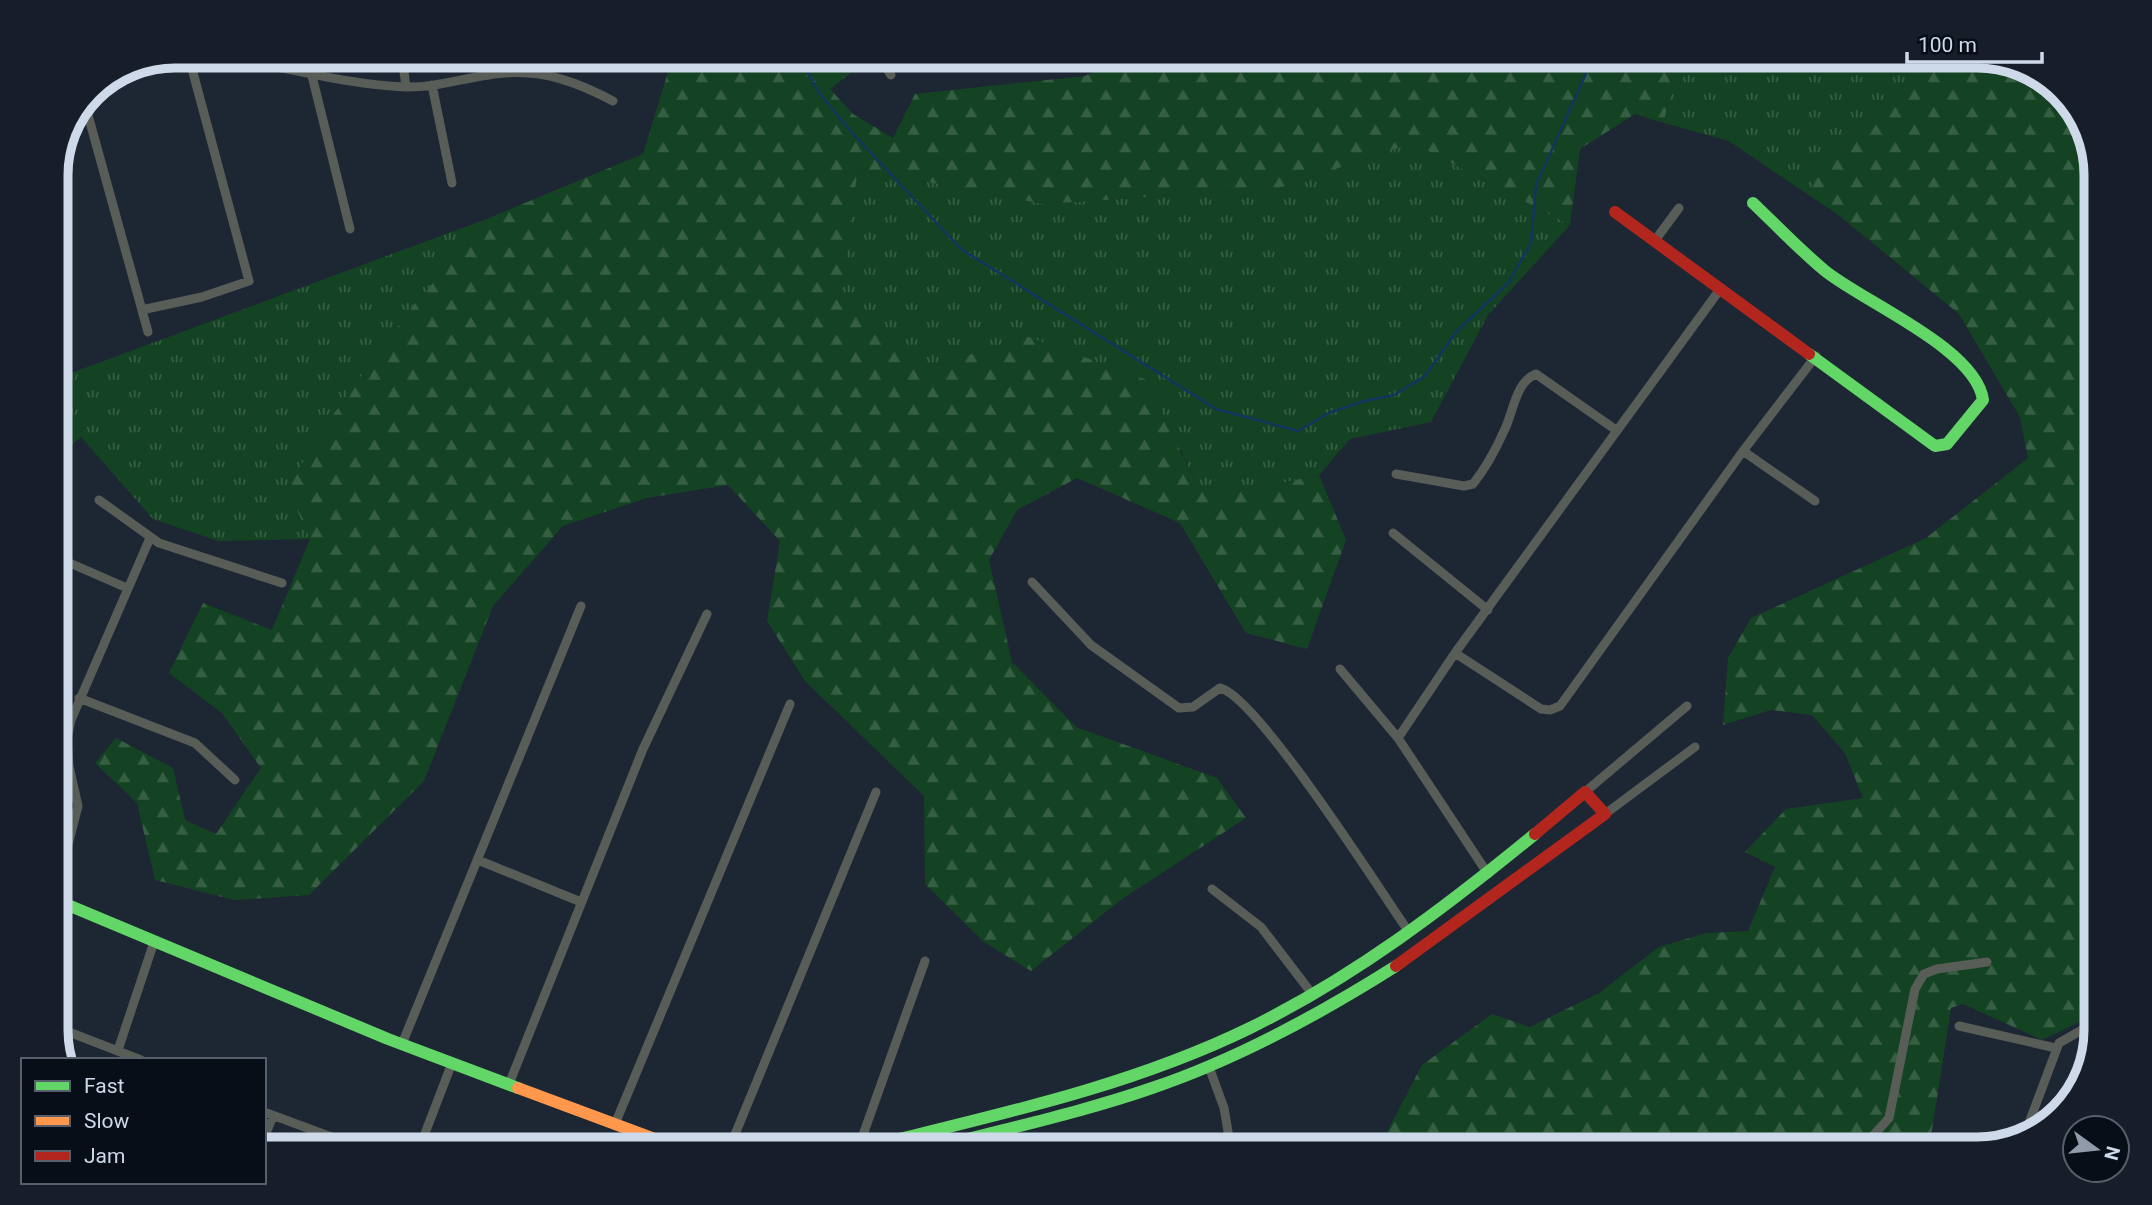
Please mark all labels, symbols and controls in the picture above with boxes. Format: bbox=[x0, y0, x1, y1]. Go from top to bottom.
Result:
scale bar bbox=[1907, 21, 2042, 65]
text: 100 m bbox=[1918, 33, 1977, 57]
legend bbox=[21, 1058, 266, 1184]
text: Fast bbox=[84, 1074, 125, 1098]
text: Slow bbox=[84, 1109, 130, 1133]
north arrow bbox=[2061, 1114, 2131, 1184]
text: Jam bbox=[84, 1144, 125, 1168]
text: N bbox=[2099, 1144, 2125, 1163]

